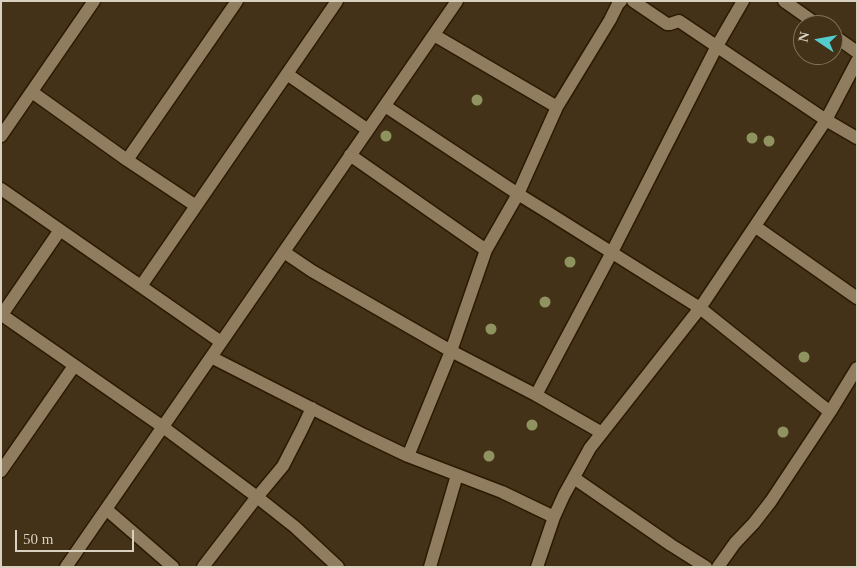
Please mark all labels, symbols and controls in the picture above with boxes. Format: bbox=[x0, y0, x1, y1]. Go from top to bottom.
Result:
north arrow bbox=[793, 15, 843, 65]
text: N bbox=[795, 30, 812, 43]
scale bar bbox=[18, 520, 136, 552]
text: 50 m bbox=[23, 531, 53, 547]

